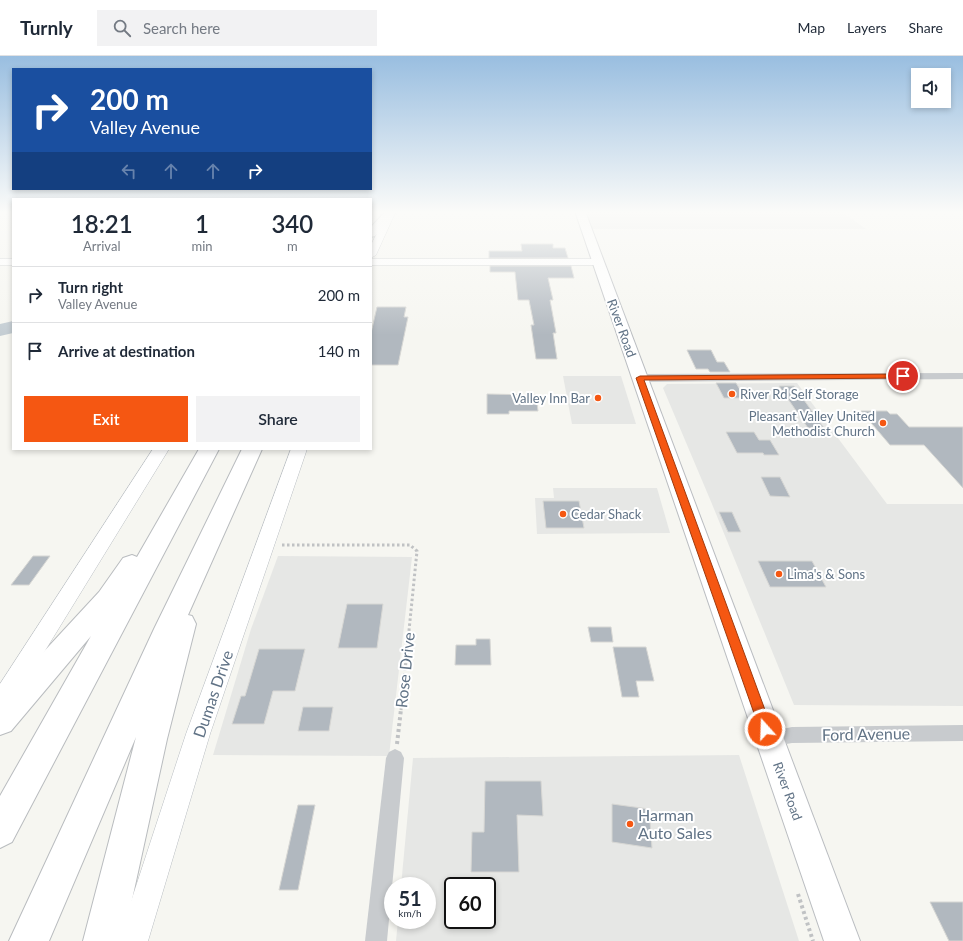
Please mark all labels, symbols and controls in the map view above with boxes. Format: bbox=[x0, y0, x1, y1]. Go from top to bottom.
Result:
search box bbox=[97, 10, 377, 46]
text: Turnly bbox=[20, 16, 73, 39]
icon: search bbox=[111, 17, 133, 39]
text: Search here bbox=[143, 19, 220, 37]
text: Map bbox=[797, 19, 825, 36]
text: Layers bbox=[847, 19, 887, 36]
text: Share bbox=[909, 19, 943, 36]
map controls bbox=[911, 68, 951, 108]
button: sound bbox=[911, 68, 951, 108]
text: 200 m bbox=[90, 82, 169, 116]
icon: right bbox=[24, 84, 76, 136]
text: Valley Avenue bbox=[90, 116, 200, 138]
icon: left bbox=[118, 160, 140, 182]
icon: ahead bbox=[160, 160, 182, 182]
icon: ahead bbox=[202, 160, 224, 182]
icon: right bbox=[244, 160, 266, 182]
text: 18:21 bbox=[71, 209, 133, 238]
text: 1 bbox=[195, 209, 209, 238]
text: 340 bbox=[271, 209, 313, 238]
text: Arrival bbox=[83, 238, 120, 254]
text: min bbox=[191, 238, 213, 254]
text: m bbox=[287, 238, 298, 254]
text: Turn right bbox=[58, 278, 123, 296]
icon: right bbox=[24, 284, 46, 306]
text: 200 m bbox=[318, 286, 360, 304]
text: Valley Avenue bbox=[58, 296, 137, 312]
street label: River Road bbox=[604, 297, 640, 359]
icon: arrive bbox=[24, 340, 46, 362]
text: Arrive at destination bbox=[58, 342, 195, 360]
text: 140 m bbox=[318, 342, 360, 360]
pin bbox=[886, 359, 920, 393]
icon: arrive bbox=[892, 365, 914, 387]
place label: River Rd Self Storage bbox=[740, 386, 859, 402]
marker: River Rd Self Storage bbox=[727, 389, 737, 399]
place label: Valley Inn Bar bbox=[512, 390, 590, 406]
marker: Valley Inn Bar bbox=[593, 393, 603, 403]
button: Exit bbox=[24, 396, 188, 442]
button: Share bbox=[196, 396, 360, 442]
place label: Pleasant Valley United Methodist Church bbox=[749, 408, 875, 439]
marker: Pleasant Valley United Methodist Church bbox=[878, 418, 888, 428]
place label: Cedar Shack bbox=[571, 506, 642, 522]
marker: Cedar Shack bbox=[558, 509, 568, 519]
place label: Lima's & Sons bbox=[787, 566, 866, 582]
marker: Lima's & Sons bbox=[774, 569, 784, 579]
street label: Rose Drive bbox=[391, 631, 418, 709]
street label: Dumas Drive bbox=[189, 648, 236, 740]
position arrow bbox=[744, 708, 786, 750]
street label: Ford Avenue bbox=[822, 723, 910, 744]
street label: River Road bbox=[770, 760, 806, 822]
place label: Harman Auto Sales bbox=[638, 805, 712, 842]
marker: Harman Auto Sales bbox=[625, 819, 635, 829]
speed limit sign: 60 bbox=[444, 877, 496, 929]
text: 51 bbox=[398, 886, 422, 910]
text: km/h bbox=[398, 907, 422, 919]

